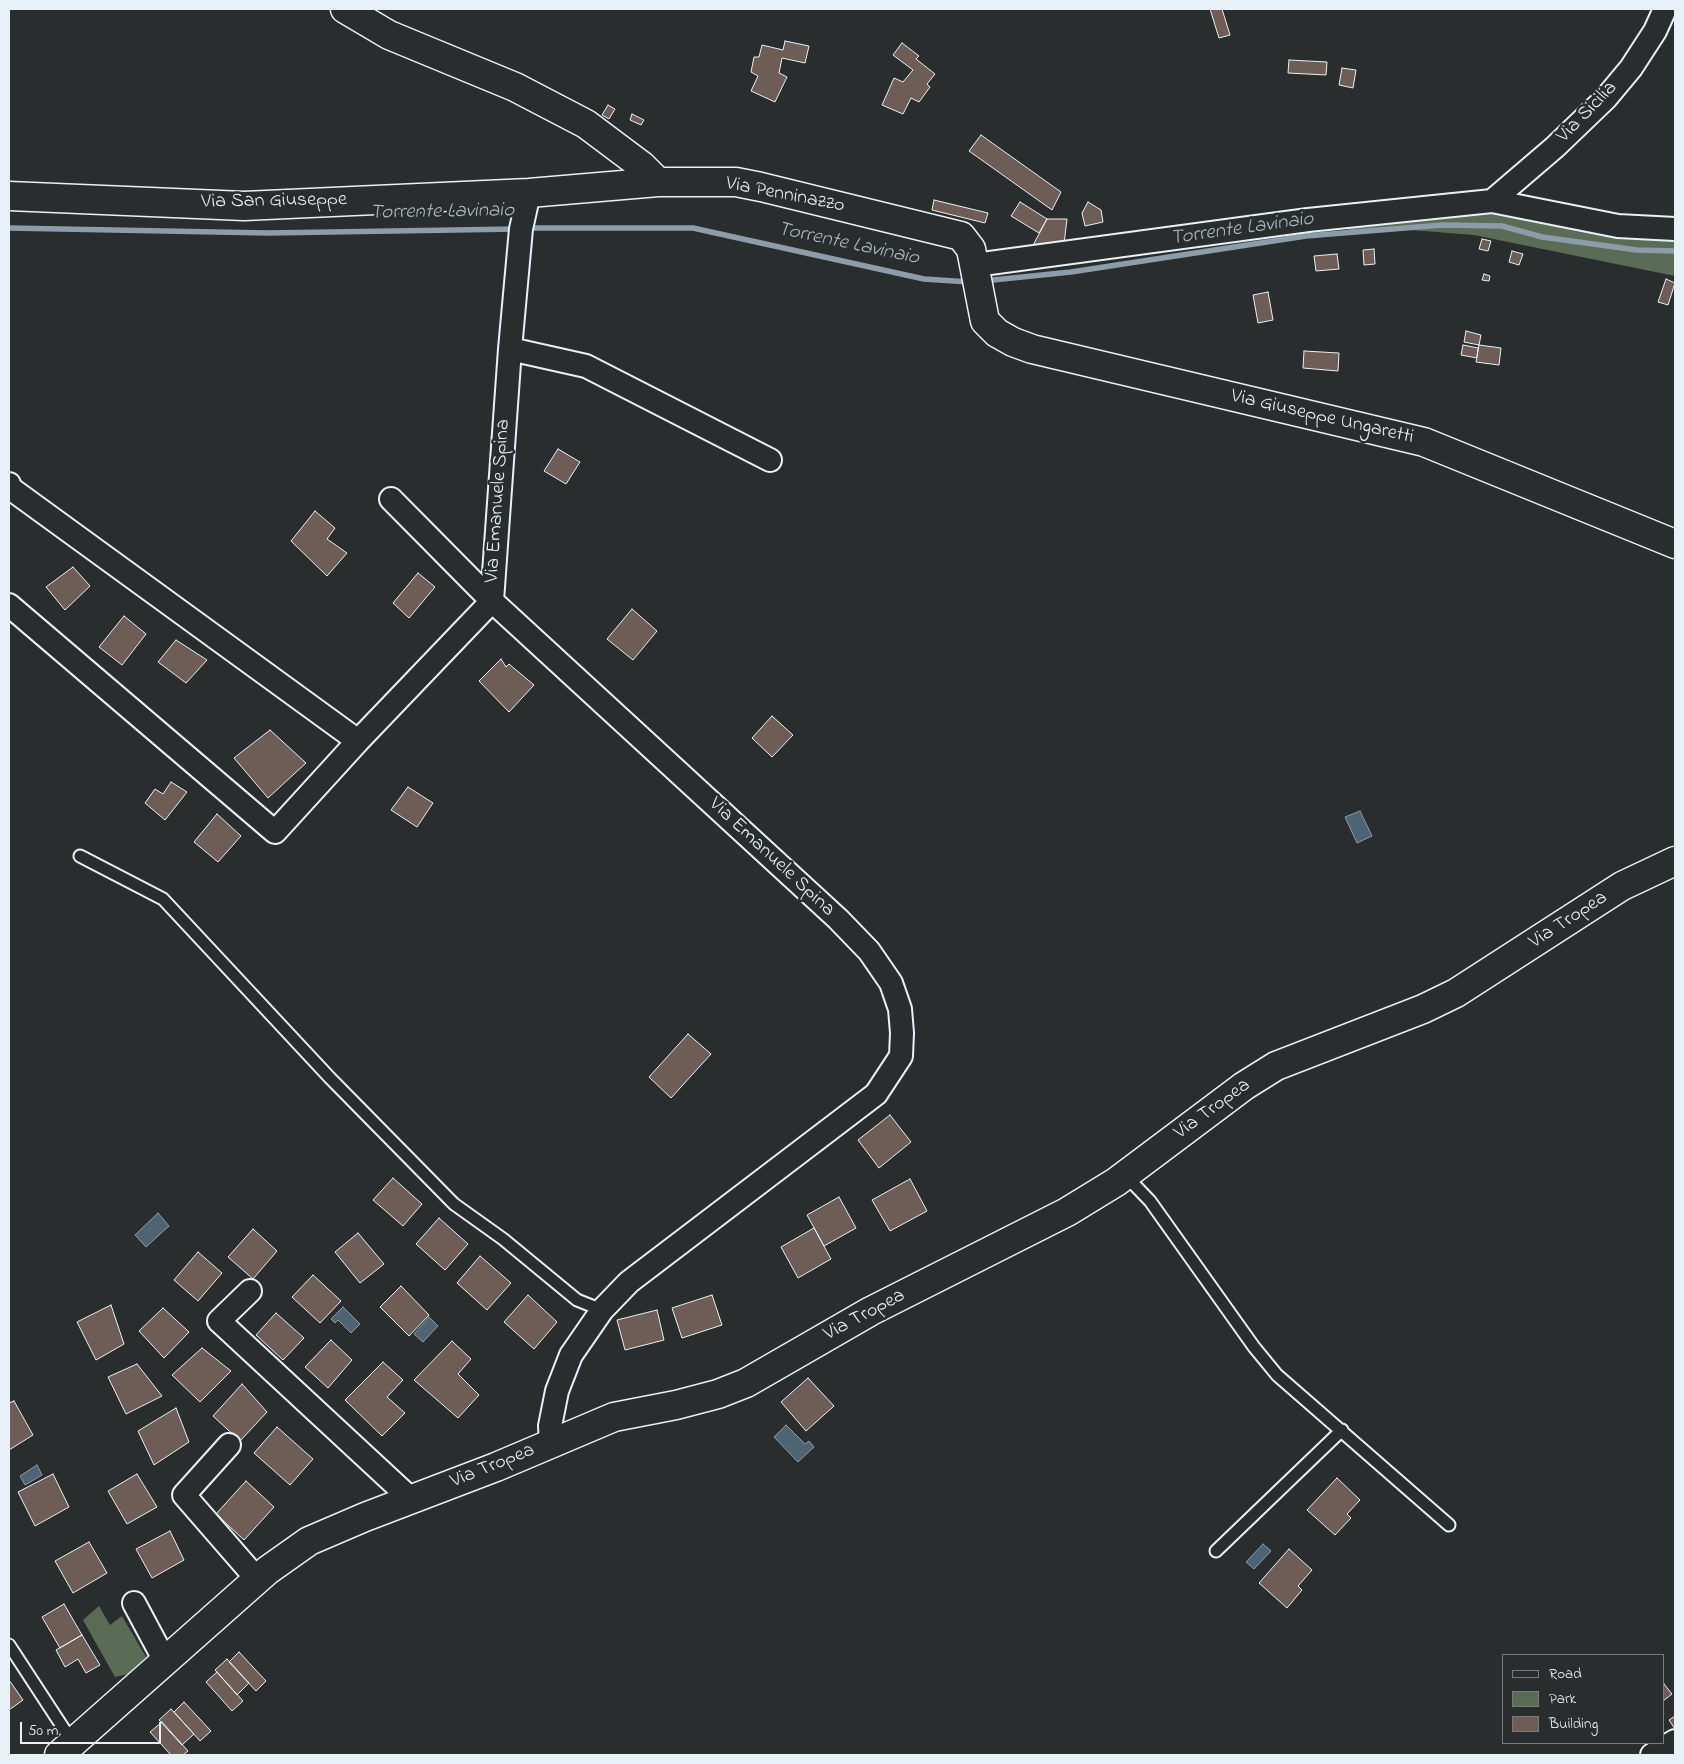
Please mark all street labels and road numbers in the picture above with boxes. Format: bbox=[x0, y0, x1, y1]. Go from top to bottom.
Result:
street label: Via Sicilia bbox=[1553, 77, 1623, 149]
street label: Via Penninazzo bbox=[724, 173, 846, 219]
street label: Via San Giuseppe bbox=[201, 189, 347, 215]
street label: Via Giuseppe Ungaretti bbox=[1228, 385, 1416, 451]
street label: Via Emanuele Spina bbox=[481, 418, 517, 584]
street label: Via Emanuele Spina bbox=[703, 793, 839, 923]
street label: Via Tropea bbox=[1525, 887, 1613, 955]
street label: Via Tropea bbox=[1170, 1074, 1256, 1146]
street label: Via Tropea bbox=[820, 1285, 910, 1347]
street label: Via Tropea bbox=[447, 1439, 539, 1495]

